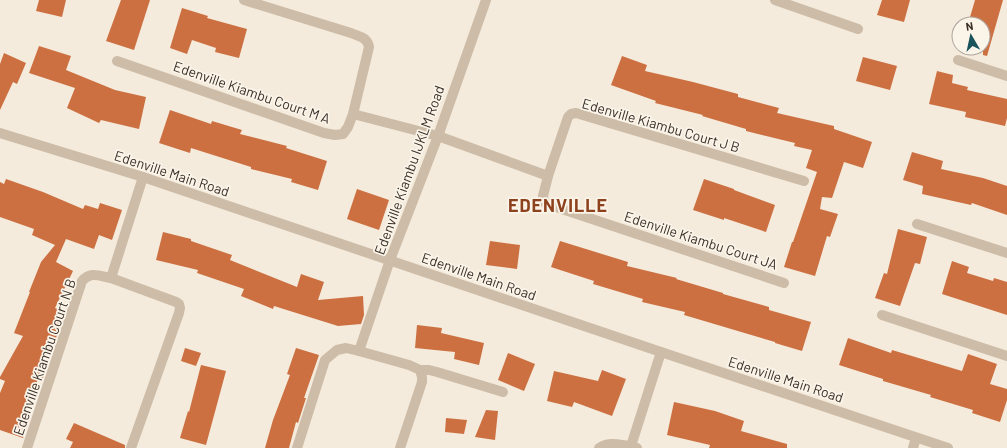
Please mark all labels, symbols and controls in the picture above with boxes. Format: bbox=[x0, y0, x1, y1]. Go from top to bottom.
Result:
north arrow bbox=[951, 16, 991, 56]
text: N bbox=[965, 19, 974, 33]
street label: Edenville Kiambu Court M A bbox=[171, 57, 333, 127]
street label: Edenville Kiambu IJKLM Road bbox=[370, 83, 448, 257]
street label: Edenville Kiambu Court J B bbox=[580, 94, 742, 156]
street label: Edenville Main Road bbox=[112, 146, 232, 200]
district label: EDENVILLE bbox=[508, 194, 608, 216]
street label: Edenville Kiambu Court JA bbox=[622, 207, 780, 273]
street label: Edenville Main Road bbox=[420, 248, 538, 304]
street label: Edenville Kiambu Court N B bbox=[9, 276, 79, 438]
street label: Edenville Main Road bbox=[726, 352, 846, 406]

